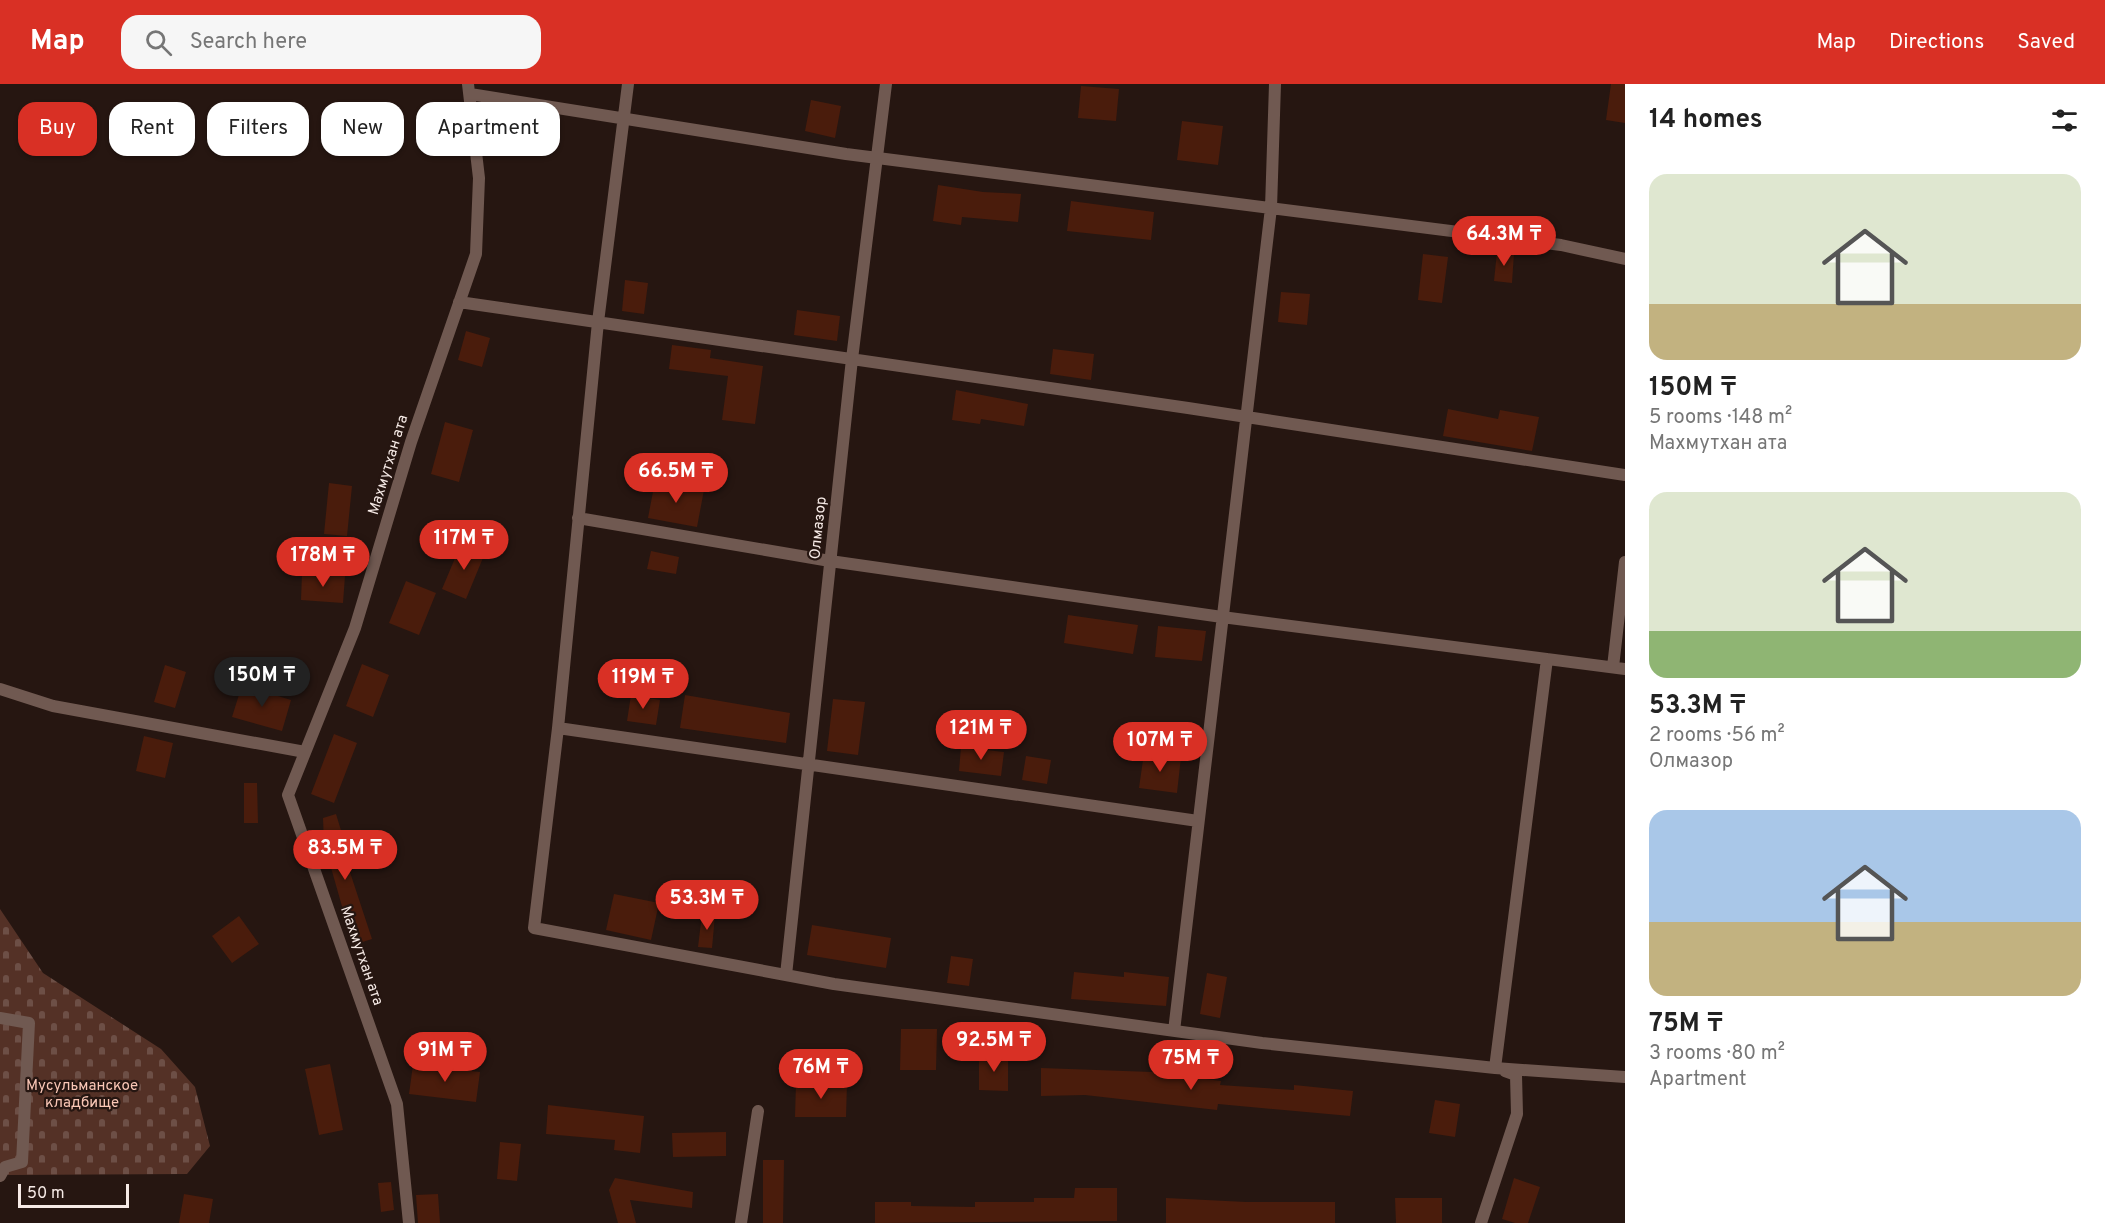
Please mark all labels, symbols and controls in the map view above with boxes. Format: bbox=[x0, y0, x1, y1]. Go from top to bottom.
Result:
search box bbox=[121, 15, 541, 69]
text: Map bbox=[30, 24, 85, 60]
icon: search bbox=[142, 26, 175, 59]
text: Search here bbox=[190, 29, 307, 56]
text: Map bbox=[1816, 29, 1856, 56]
text: Directions bbox=[1889, 29, 1984, 56]
text: Saved bbox=[2017, 29, 2075, 56]
chip: Buy bbox=[18, 102, 97, 156]
chip: Rent bbox=[109, 102, 195, 156]
chip: Filters bbox=[207, 102, 309, 156]
chip: New bbox=[321, 102, 404, 156]
chip: Apartment bbox=[416, 102, 560, 156]
text: 14 homes bbox=[1649, 104, 1763, 137]
icon: filters bbox=[2048, 104, 2081, 137]
icon: home bbox=[1811, 213, 1919, 321]
pin: 64.3M ₸ bbox=[1449, 216, 1559, 267]
text: 64.3M ₸ bbox=[1466, 222, 1542, 248]
text: 150M ₸ bbox=[1649, 372, 1737, 405]
text: 5 rooms · 148 m² bbox=[1649, 405, 1792, 431]
street label: Махмутхан ата bbox=[365, 413, 413, 517]
text: Махмутхан ата bbox=[1649, 431, 1787, 457]
pin: 66.5M ₸ bbox=[621, 453, 731, 504]
text: 66.5M ₸ bbox=[638, 459, 714, 485]
street label: Олмазор bbox=[806, 496, 832, 560]
pin: 117M ₸ bbox=[415, 520, 513, 571]
text: 117M ₸ bbox=[434, 526, 494, 552]
icon: home bbox=[1811, 531, 1919, 639]
pin: 178M ₸ bbox=[274, 537, 372, 588]
text: 178M ₸ bbox=[291, 543, 355, 569]
pin: 150M ₸ bbox=[213, 657, 311, 708]
pin: 119M ₸ bbox=[594, 659, 692, 710]
text: 150M ₸ bbox=[228, 663, 296, 689]
text: 119M ₸ bbox=[612, 665, 674, 691]
text: 53.3M ₸ bbox=[1649, 690, 1746, 723]
pin: 121M ₸ bbox=[932, 710, 1030, 761]
text: 121M ₸ bbox=[950, 716, 1012, 742]
pin: 107M ₸ bbox=[1111, 722, 1209, 773]
text: 2 rooms · 56 m² bbox=[1649, 723, 1785, 749]
text: 107M ₸ bbox=[1127, 728, 1193, 754]
text: Олмазор bbox=[1649, 749, 1733, 775]
pin: 83.5M ₸ bbox=[290, 830, 400, 881]
text: 83.5M ₸ bbox=[307, 836, 383, 862]
icon: home bbox=[1811, 849, 1919, 957]
pin: 53.3M ₸ bbox=[652, 880, 762, 931]
text: 53.3M ₸ bbox=[670, 886, 744, 912]
street label: Махмутхан ата bbox=[335, 904, 387, 1008]
text: 75M ₸ bbox=[1649, 1008, 1723, 1041]
pin: 92.5M ₸ bbox=[939, 1022, 1049, 1073]
text: 92.5M ₸ bbox=[956, 1028, 1032, 1054]
pin: 91M ₸ bbox=[403, 1032, 487, 1083]
text: 91M ₸ bbox=[418, 1038, 472, 1064]
pin: 75M ₸ bbox=[1149, 1040, 1233, 1091]
text: 3 rooms · 80 m² bbox=[1649, 1041, 1785, 1067]
text: 75M ₸ bbox=[1162, 1046, 1220, 1072]
pin: 76M ₸ bbox=[779, 1049, 863, 1100]
text: 76M ₸ bbox=[793, 1055, 849, 1081]
text: Apartment bbox=[1649, 1067, 1747, 1093]
park label: Мусульманское кладбище bbox=[26, 1077, 138, 1113]
scale bar bbox=[18, 1181, 129, 1208]
text: 50 m bbox=[27, 1184, 65, 1204]

